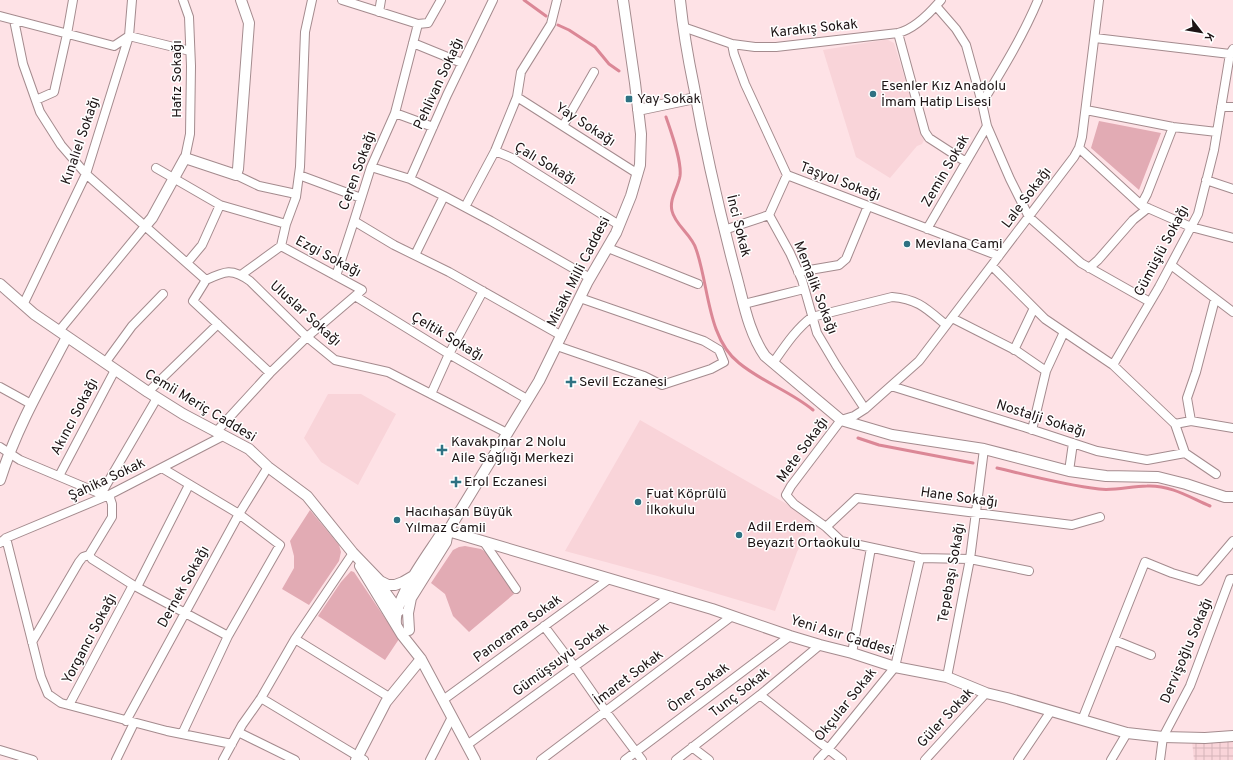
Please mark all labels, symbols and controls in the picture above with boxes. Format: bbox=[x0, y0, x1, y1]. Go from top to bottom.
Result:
north arrow bbox=[1181, 12, 1221, 52]
street label: Karakış Sokak bbox=[769, 16, 859, 42]
text: K bbox=[1201, 30, 1217, 44]
street label: Pehlivan Sokağı bbox=[410, 35, 468, 133]
street label: Hafız Sokağı bbox=[169, 40, 186, 118]
place label: Esenler Kız Anadolu İmam Hatip Lisesi bbox=[881, 78, 1006, 111]
marker: Esenler Kız Anadolu İmam Hatip Lisesi bbox=[868, 89, 878, 99]
place label: Yay Sokak bbox=[637, 91, 701, 108]
marker: Yay Sokak bbox=[624, 94, 634, 104]
street label: Kınalıel Sokağı bbox=[58, 95, 104, 187]
street label: Yay Sokağı bbox=[552, 99, 618, 151]
street label: Ceren Sokağı bbox=[336, 129, 380, 213]
street label: Zemin Sokak bbox=[918, 132, 974, 210]
street label: Çalı Sokağı bbox=[511, 139, 579, 189]
street label: Taşyol Sokağı bbox=[797, 159, 883, 205]
street label: Lale Sokağı bbox=[999, 164, 1055, 232]
street label: İnci Sokak bbox=[722, 193, 755, 259]
street label: Gümüşlü Sokağı bbox=[1131, 203, 1193, 299]
street label: Misakı Milli Caddesi bbox=[544, 214, 614, 330]
street label: Ezgi Sokağı bbox=[292, 233, 364, 281]
place label: Mevlana Cami bbox=[915, 236, 1003, 253]
street label: Memalik Sokağı bbox=[789, 239, 841, 337]
marker: Mevlana Cami bbox=[902, 239, 912, 249]
street label: Uluslar Sokağı bbox=[266, 278, 344, 350]
street label: Çeltik Sokağı bbox=[408, 309, 486, 365]
street label: Cemii Meriç Caddesi bbox=[141, 366, 259, 446]
place label: Sevil Eczanesi bbox=[579, 374, 667, 391]
street label: Akıncı Sokağı bbox=[48, 376, 102, 458]
marker: Sevil Eczanesi bbox=[566, 377, 576, 387]
street label: Nostalji Sokağı bbox=[994, 397, 1088, 441]
street label: Mete Sokağı bbox=[774, 414, 832, 486]
place label: Kavakpınar 2 Nolu Aile Sağlığı Merkezi bbox=[451, 434, 574, 467]
marker: Kavakpınar 2 Nolu Aile Sağlığı Merkezi bbox=[436, 444, 448, 456]
street label: Şahika Sokak bbox=[66, 455, 148, 505]
place label: Erol Eczanesi bbox=[464, 474, 547, 491]
marker: Erol Eczanesi bbox=[451, 477, 461, 487]
street label: Hane Sokağı bbox=[919, 484, 999, 512]
place label: Fuat Köprülü İlkokulu bbox=[646, 486, 727, 519]
marker: Fuat Köprülü İlkokulu bbox=[633, 497, 643, 507]
place label: Hacıhasan Büyük Yılmaz Camii bbox=[405, 504, 513, 537]
marker: Hacıhasan Büyük Yılmaz Camii bbox=[392, 515, 402, 525]
place label: Adil Erdem Beyazıt Ortaokulu bbox=[747, 519, 860, 552]
street label: Tepebaşı Sokağı bbox=[935, 522, 969, 624]
marker: Adil Erdem Beyazıt Ortaokulu bbox=[734, 530, 744, 540]
street label: Dernek Sokağı bbox=[155, 543, 213, 631]
street label: Yorgancı Sokağı bbox=[59, 591, 121, 687]
street label: Panorama Sokak bbox=[471, 591, 565, 667]
street label: Dervişoğlu Sokağı bbox=[1157, 596, 1217, 706]
street label: Yeni Asır Caddesi bbox=[788, 612, 896, 660]
street label: Gümüşsuyu Sokak bbox=[510, 619, 612, 701]
street label: İmaret Sokak bbox=[590, 646, 667, 710]
street label: Öner Sokak bbox=[664, 659, 733, 717]
street label: Tunç Sokak bbox=[706, 664, 774, 722]
street label: Okçular Sokak bbox=[811, 665, 881, 745]
street label: Güler Sokak bbox=[914, 685, 978, 751]

